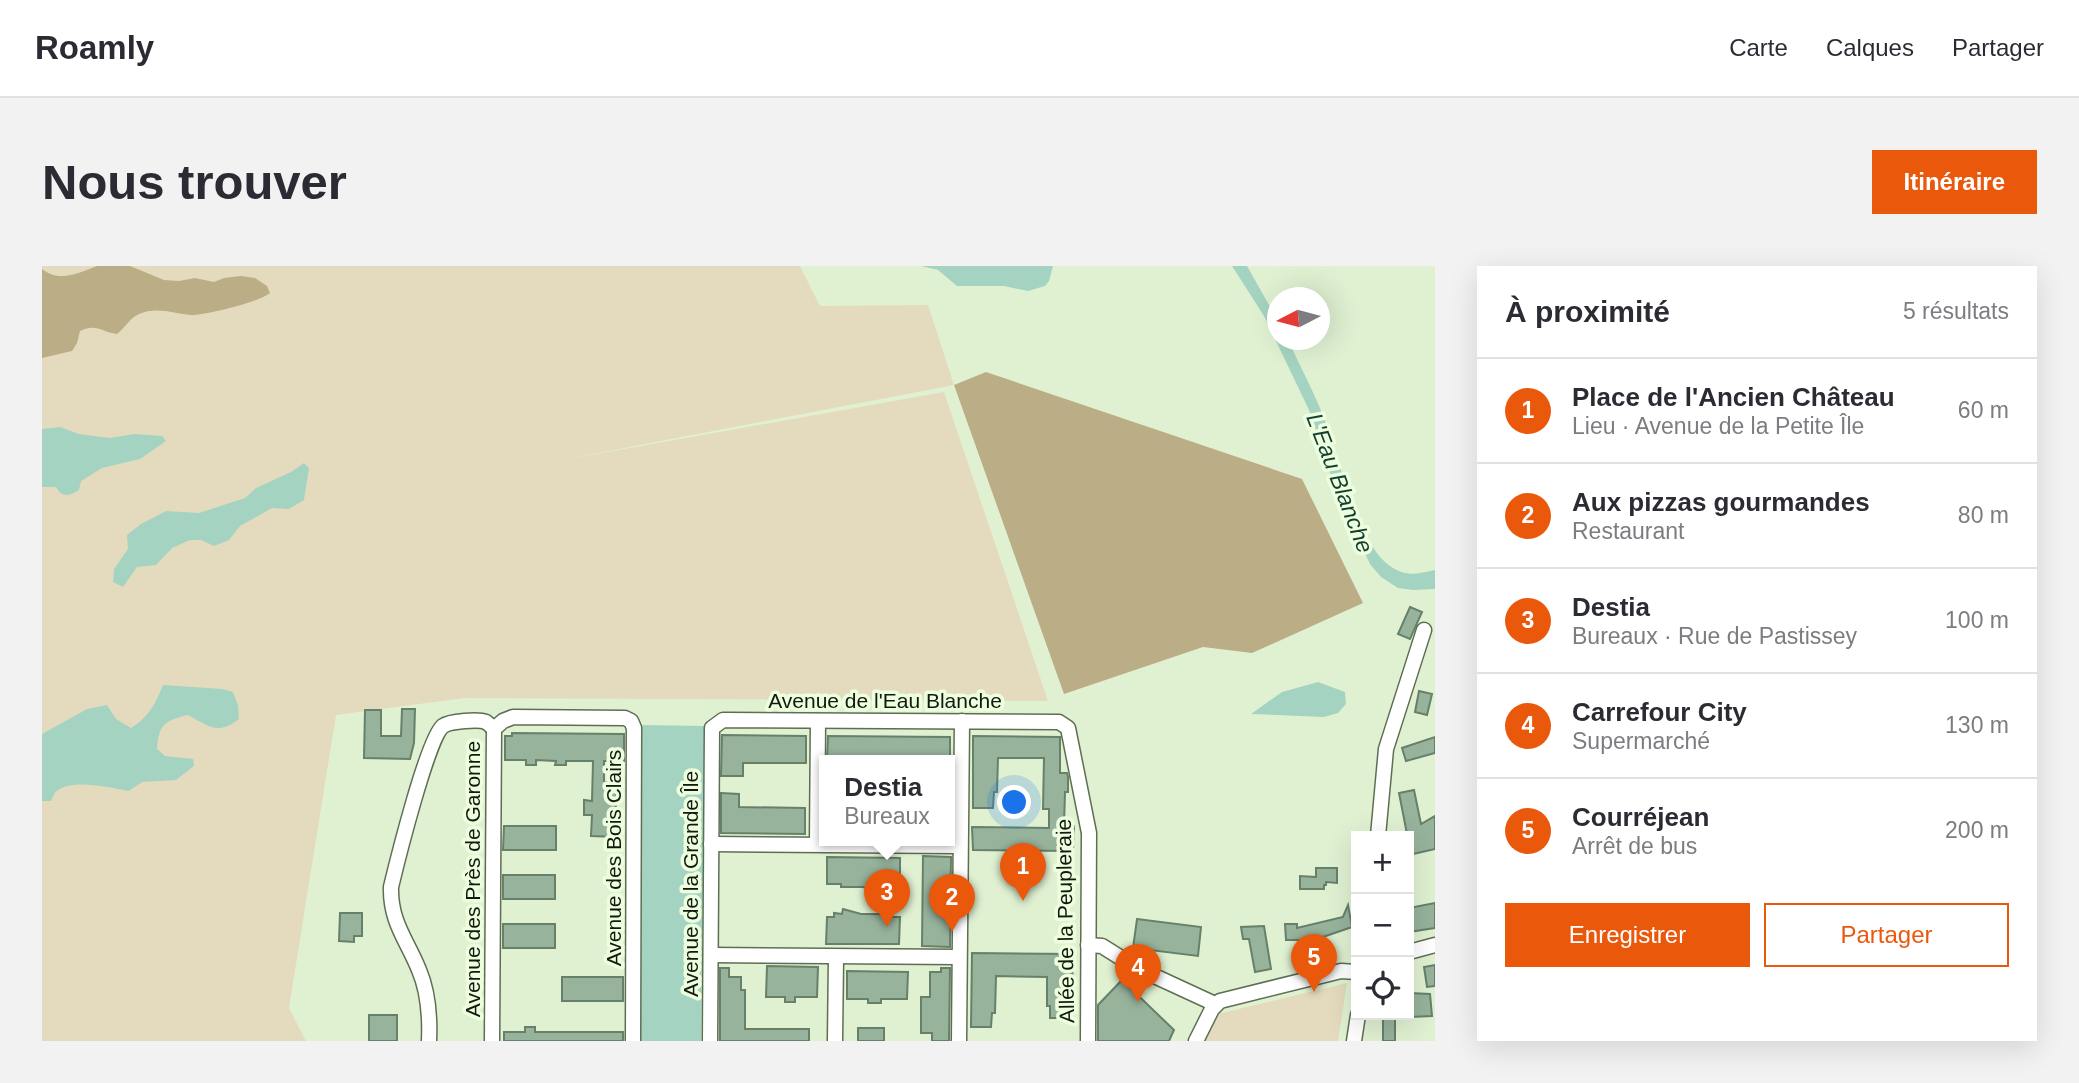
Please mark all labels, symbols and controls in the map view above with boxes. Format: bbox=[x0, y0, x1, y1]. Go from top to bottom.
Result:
text: Roamly bbox=[35, 29, 154, 66]
text: Carte bbox=[1729, 34, 1788, 61]
text: Calques bbox=[1826, 34, 1914, 61]
text: Partager bbox=[1952, 34, 2044, 61]
button: Itinéraire bbox=[1872, 150, 2037, 214]
text: Nous trouver bbox=[42, 155, 347, 209]
north arrow bbox=[1267, 287, 1330, 350]
text: À proximité bbox=[1505, 295, 1670, 328]
text: 5 résultats bbox=[1903, 298, 2009, 324]
text: Place de l'Ancien Château bbox=[1572, 382, 1895, 412]
text: 1 bbox=[1522, 397, 1534, 423]
text: 60 m bbox=[1958, 397, 2009, 423]
water label: L'Eau Blanche bbox=[1301, 409, 1379, 557]
text: Lieu · Avenue de la Petite Île bbox=[1572, 413, 1864, 439]
text: Aux pizzas gourmandes bbox=[1572, 487, 1870, 517]
text: 2 bbox=[1522, 502, 1534, 528]
text: 80 m bbox=[1958, 502, 2009, 528]
text: Restaurant bbox=[1572, 518, 1685, 544]
text: Destia bbox=[1572, 592, 1650, 622]
text: 3 bbox=[1522, 607, 1534, 633]
text: 100 m bbox=[1945, 607, 2009, 633]
text: Bureaux · Rue de Pastissey bbox=[1572, 623, 1857, 649]
street label: Avenue de l'Eau Blanche bbox=[768, 689, 1002, 712]
text: Carrefour City bbox=[1572, 697, 1747, 727]
text: 4 bbox=[1522, 712, 1534, 738]
text: 130 m bbox=[1945, 712, 2009, 738]
text: Supermarché bbox=[1572, 728, 1710, 754]
street label: Avenue des Près de Garonne bbox=[461, 741, 484, 1017]
street label: Avenue des Bois Clairs bbox=[602, 750, 625, 966]
popup bbox=[819, 755, 955, 846]
street label: Avenue de la Grande Île bbox=[679, 771, 702, 997]
text: Destia bbox=[844, 772, 922, 802]
your location bbox=[997, 785, 1031, 819]
text: Courréjean bbox=[1572, 802, 1709, 832]
text: Bureaux bbox=[844, 803, 930, 829]
text: 5 bbox=[1522, 817, 1534, 843]
text: 200 m bbox=[1945, 817, 2009, 843]
street label: Allée de la Peupleraie bbox=[1052, 819, 1078, 1023]
map controls bbox=[1351, 831, 1414, 1020]
button: + bbox=[1351, 831, 1414, 894]
text: Arrêt de bus bbox=[1572, 833, 1697, 859]
pin: 1 bbox=[1000, 843, 1046, 901]
pin: 3 bbox=[864, 869, 910, 927]
pin: 2 bbox=[929, 874, 975, 932]
button: − bbox=[1351, 894, 1414, 957]
button: Enregistrer bbox=[1505, 903, 1750, 967]
button: Partager bbox=[1764, 903, 2009, 967]
pin: 5 bbox=[1291, 934, 1337, 992]
pin: 4 bbox=[1115, 944, 1161, 1002]
button: locate bbox=[1351, 957, 1414, 1020]

